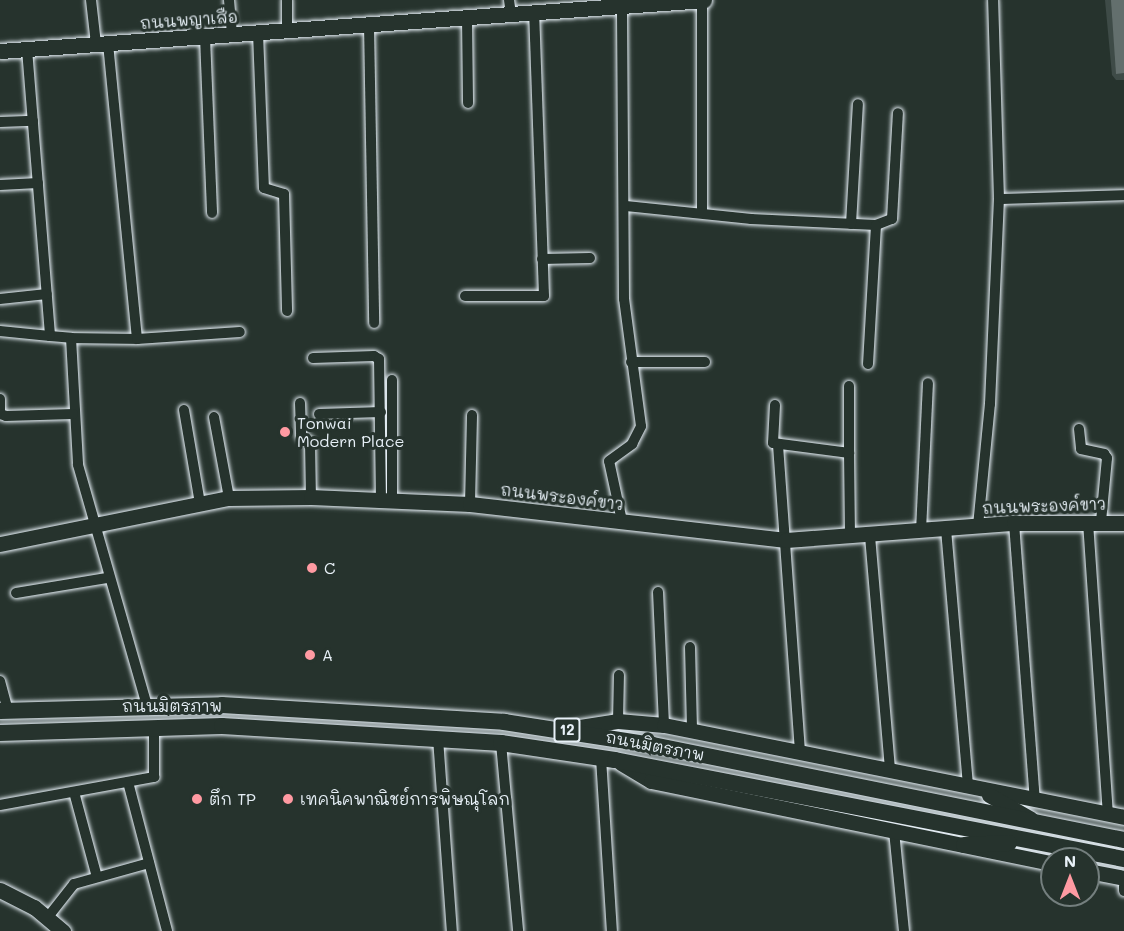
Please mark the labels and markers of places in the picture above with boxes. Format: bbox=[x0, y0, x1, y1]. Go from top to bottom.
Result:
place label: Tonwai Modern Place bbox=[297, 413, 404, 451]
marker: Tonwai Modern Place bbox=[278, 425, 292, 439]
place label: C bbox=[324, 558, 335, 578]
marker: C bbox=[305, 561, 319, 575]
place label: A bbox=[322, 645, 333, 665]
marker: A bbox=[303, 648, 317, 662]
place label: ตึก TP bbox=[209, 789, 256, 809]
place label: เทคนิคพาณิชย์การพิษณุโลก bbox=[300, 789, 510, 809]
marker: ตึก TP bbox=[190, 792, 204, 806]
marker: เทคนิคพาณิชย์การพิษณุโลก bbox=[281, 792, 295, 806]

